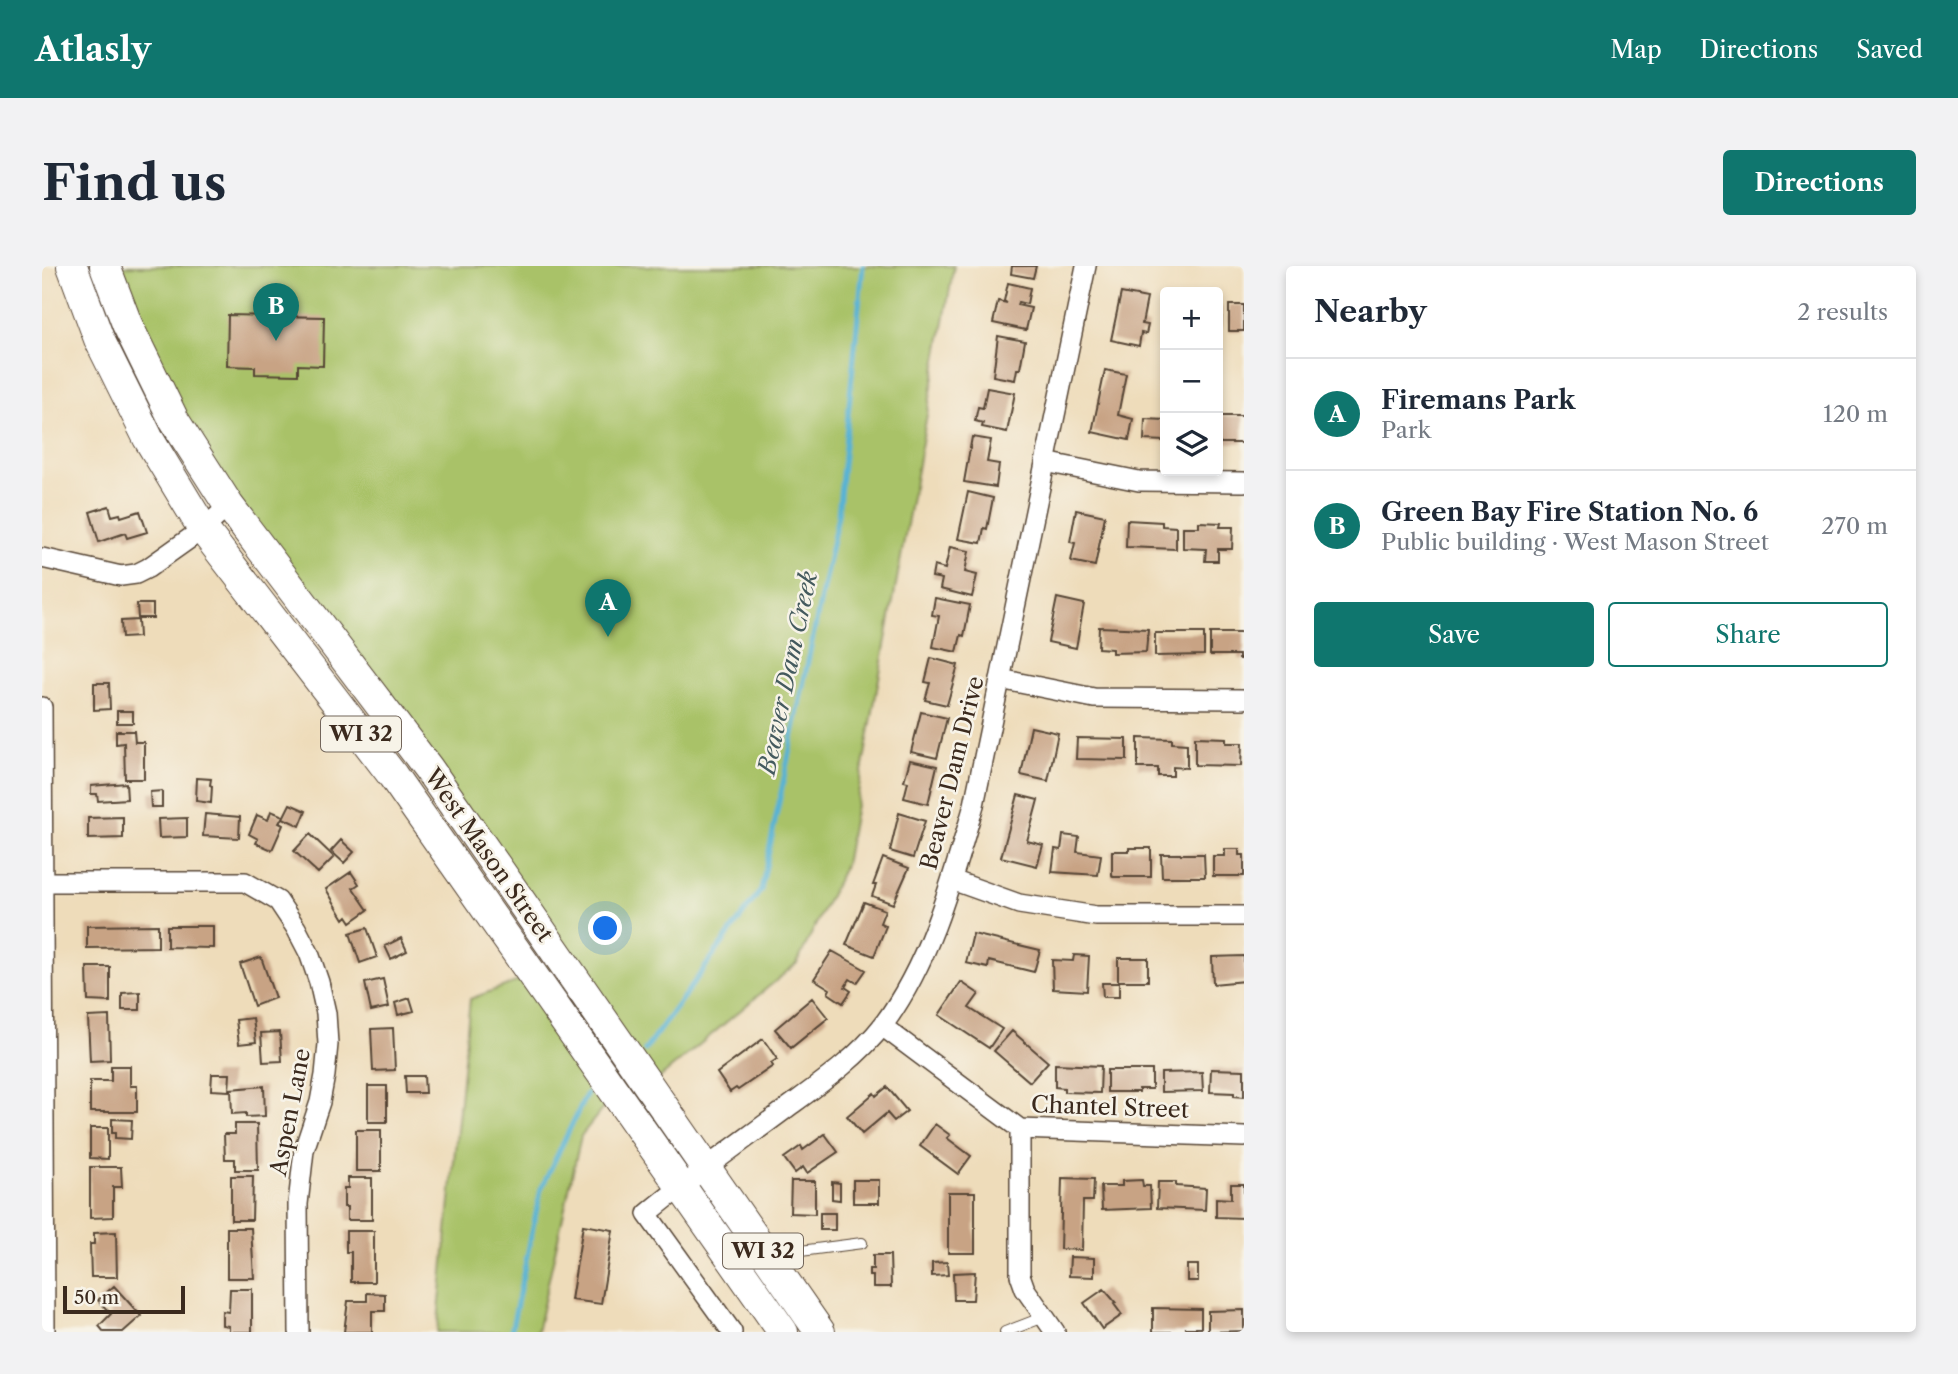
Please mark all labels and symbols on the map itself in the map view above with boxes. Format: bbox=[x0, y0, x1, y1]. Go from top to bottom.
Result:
pin: B bbox=[253, 283, 299, 341]
water label: Beaver Dam Creek bbox=[751, 568, 823, 779]
pin: A bbox=[585, 579, 631, 637]
street label: Beaver Dam Drive bbox=[914, 673, 990, 873]
road number: WI 32 bbox=[321, 716, 401, 752]
street label: West Mason Street bbox=[418, 762, 559, 947]
your location bbox=[588, 911, 622, 945]
street label: Aspen Lane bbox=[264, 1046, 316, 1179]
street label: Chantel Street bbox=[1031, 1090, 1189, 1124]
road number: WI 32 bbox=[723, 1234, 803, 1268]
scale bar bbox=[63, 1283, 186, 1315]

